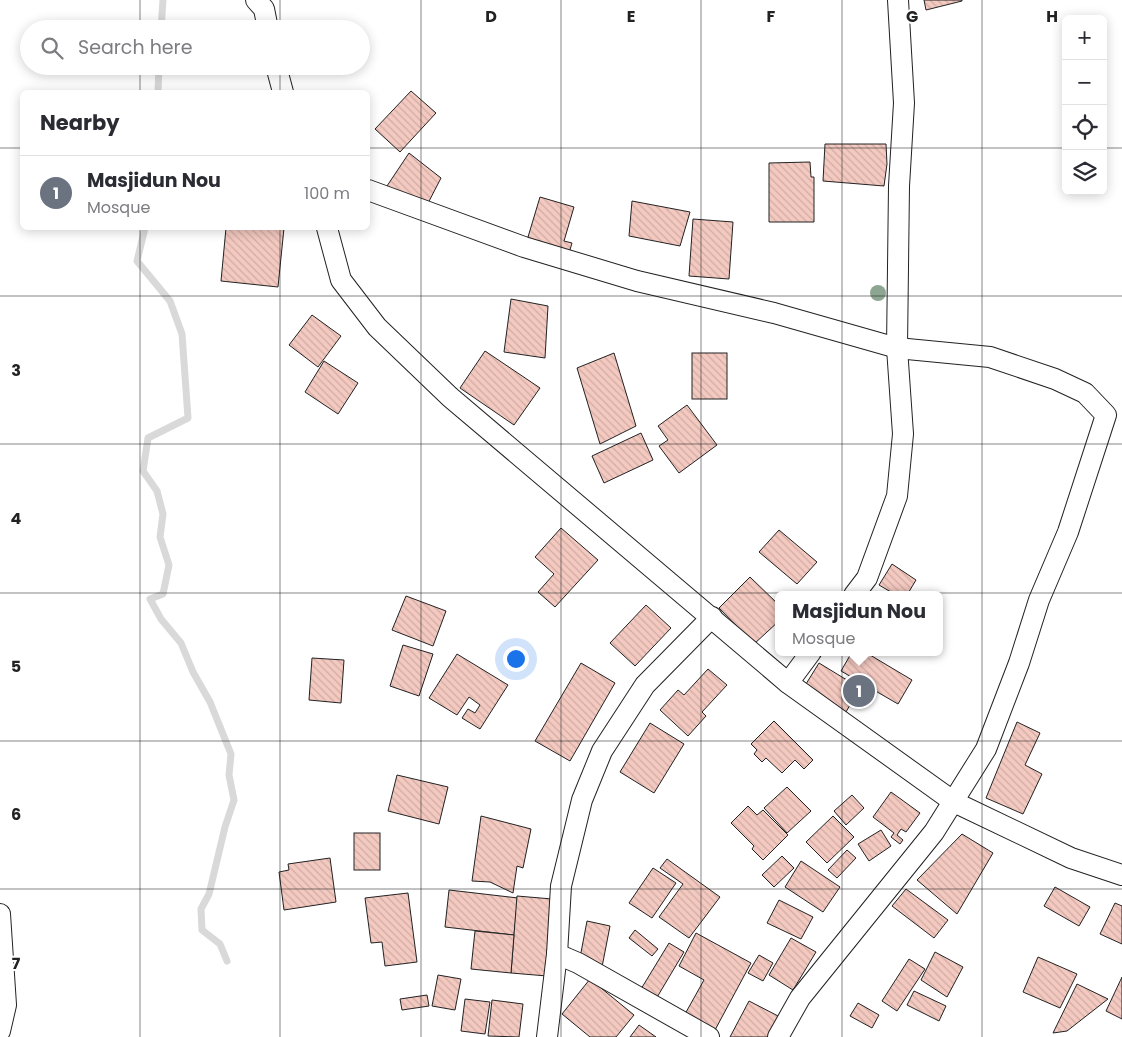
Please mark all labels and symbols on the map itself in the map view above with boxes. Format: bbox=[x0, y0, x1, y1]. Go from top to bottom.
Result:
text: D bbox=[485, 5, 497, 28]
text: E bbox=[627, 5, 635, 28]
text: F bbox=[767, 5, 776, 28]
text: G bbox=[906, 5, 918, 28]
text: H bbox=[1046, 5, 1058, 28]
text: 3 bbox=[11, 359, 21, 382]
text: 4 bbox=[11, 507, 22, 530]
your location bbox=[503, 646, 529, 672]
text: 5 bbox=[11, 655, 21, 678]
pin: 1 bbox=[843, 672, 875, 710]
text: 6 bbox=[11, 803, 21, 826]
text: 7 bbox=[12, 952, 21, 975]

